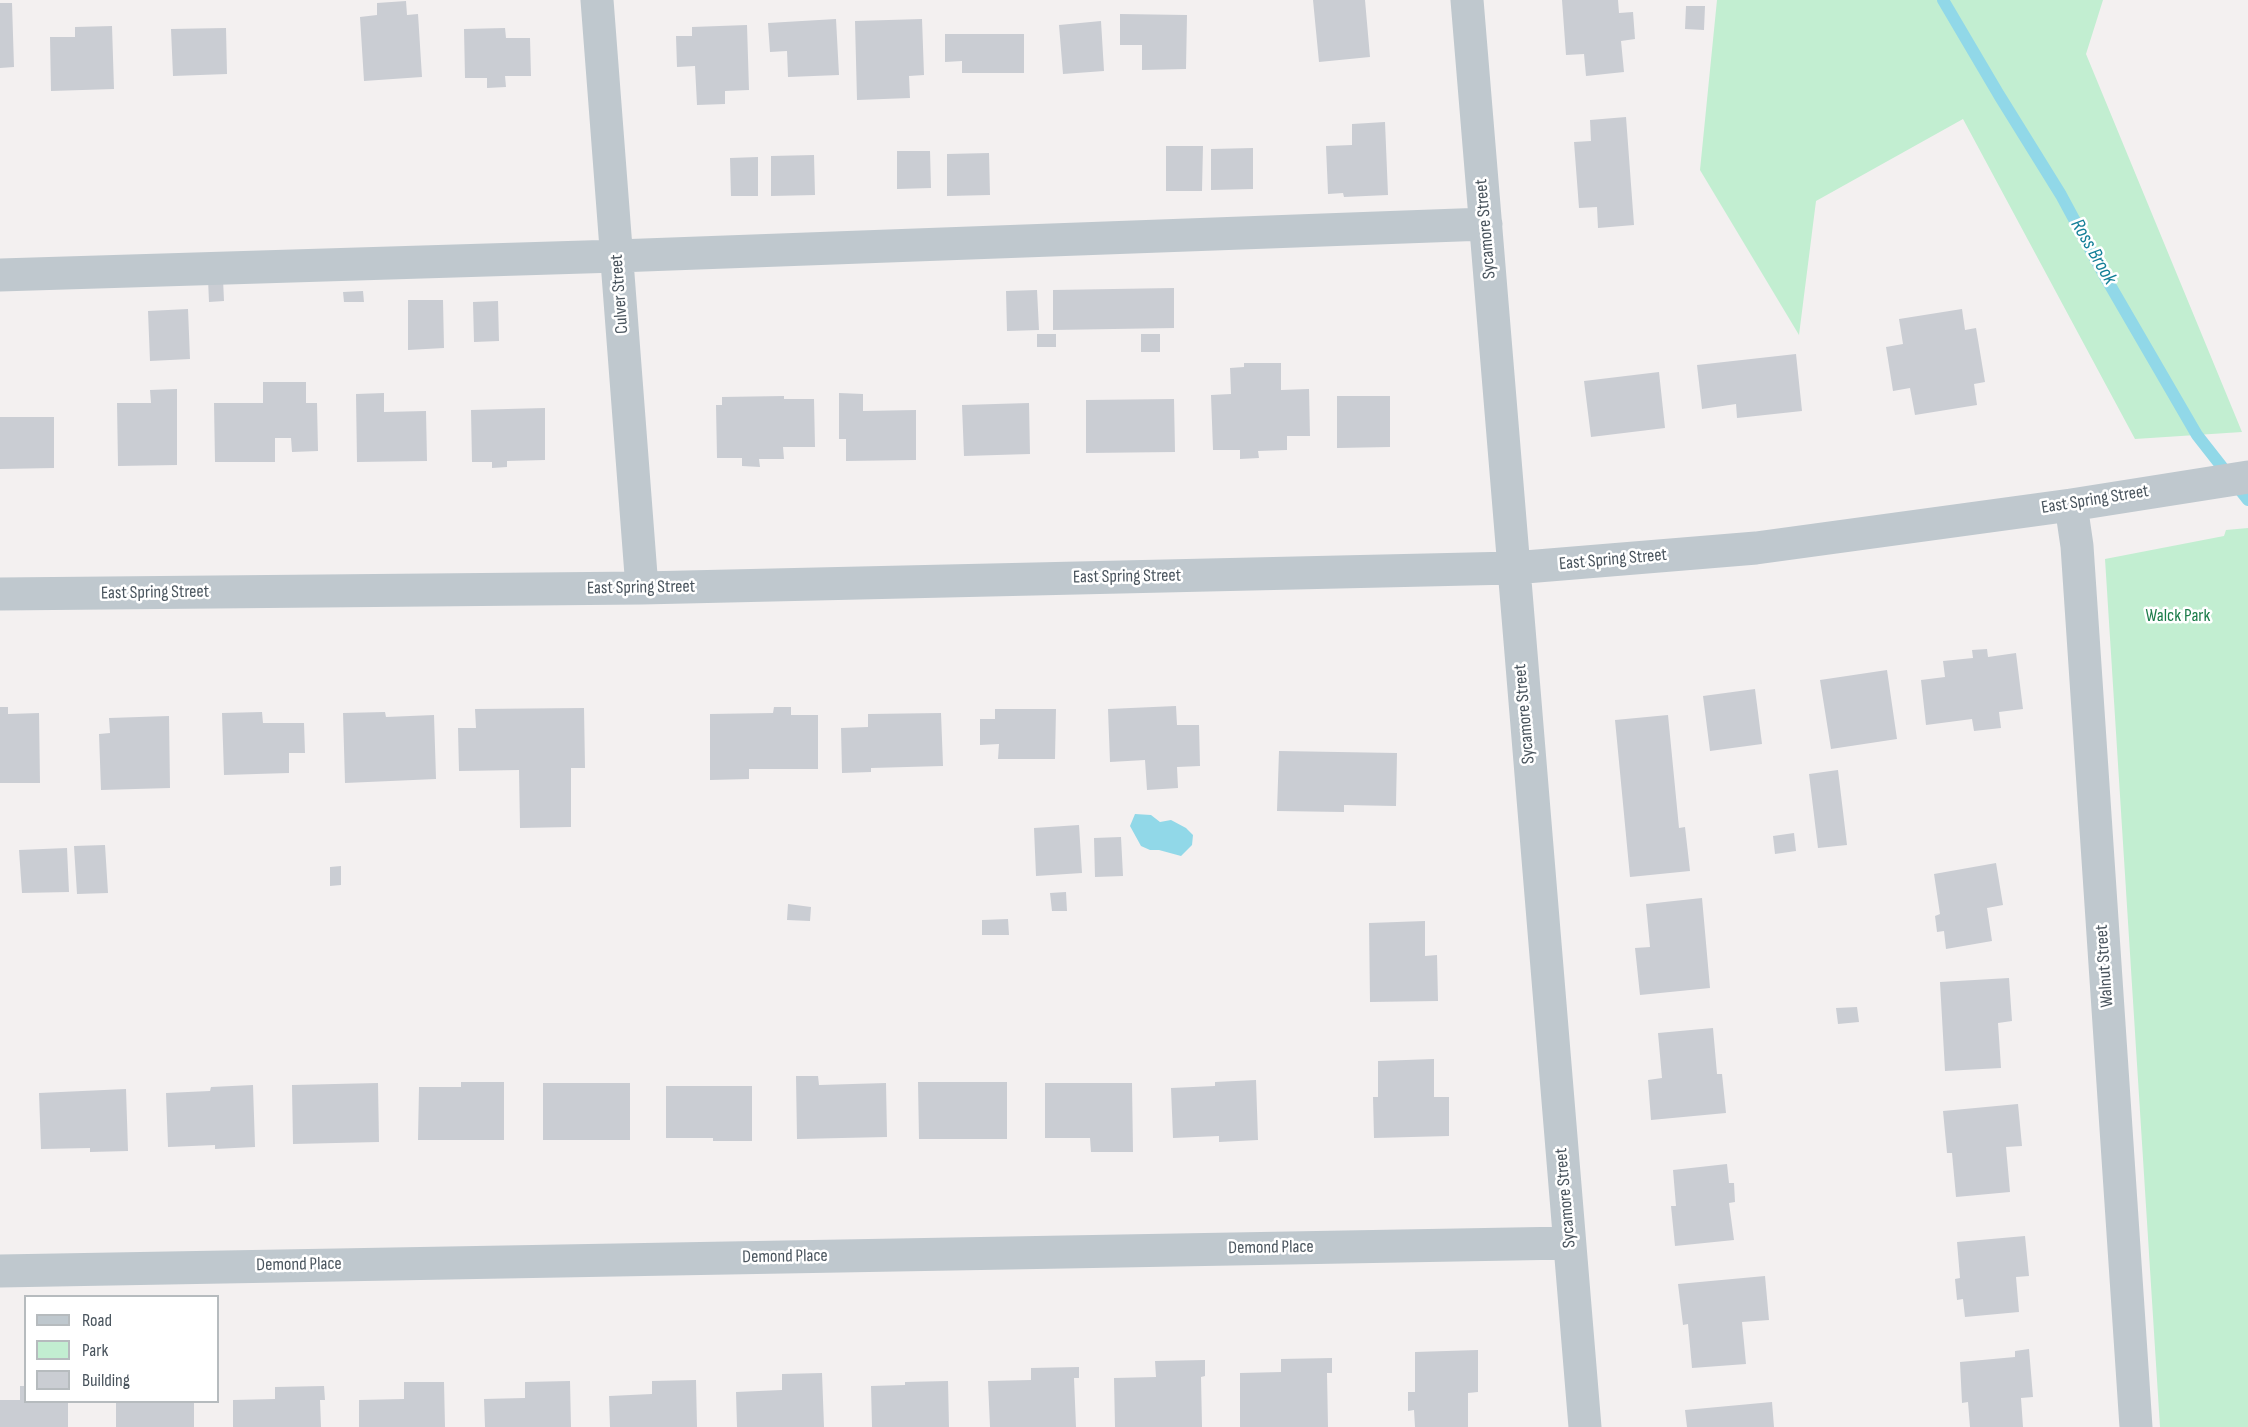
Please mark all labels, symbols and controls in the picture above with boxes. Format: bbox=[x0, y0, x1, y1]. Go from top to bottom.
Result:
street label: Sycamore Street bbox=[1471, 178, 1501, 280]
water label: Ross Brook bbox=[2065, 215, 2121, 289]
street label: Culver Street bbox=[606, 254, 634, 334]
street label: East Spring Street bbox=[2040, 481, 2150, 519]
street label: East Spring Street bbox=[1558, 545, 1668, 575]
street label: East Spring Street bbox=[1073, 565, 1181, 589]
street label: East Spring Street bbox=[587, 576, 695, 600]
street label: East Spring Street bbox=[101, 581, 209, 605]
park label: Walck Park bbox=[2146, 605, 2210, 627]
street label: Sycamore Street bbox=[1510, 663, 1540, 765]
street label: Walnut Street bbox=[2091, 924, 2119, 1008]
street label: Sycamore Street bbox=[1551, 1147, 1581, 1249]
street label: Demond Place bbox=[1228, 1236, 1314, 1260]
street label: Demond Place bbox=[742, 1245, 828, 1269]
street label: Demond Place bbox=[256, 1253, 342, 1277]
legend bbox=[24, 1295, 219, 1403]
text: Road bbox=[82, 1310, 112, 1331]
text: Park bbox=[82, 1340, 108, 1361]
text: Building bbox=[82, 1370, 130, 1391]

